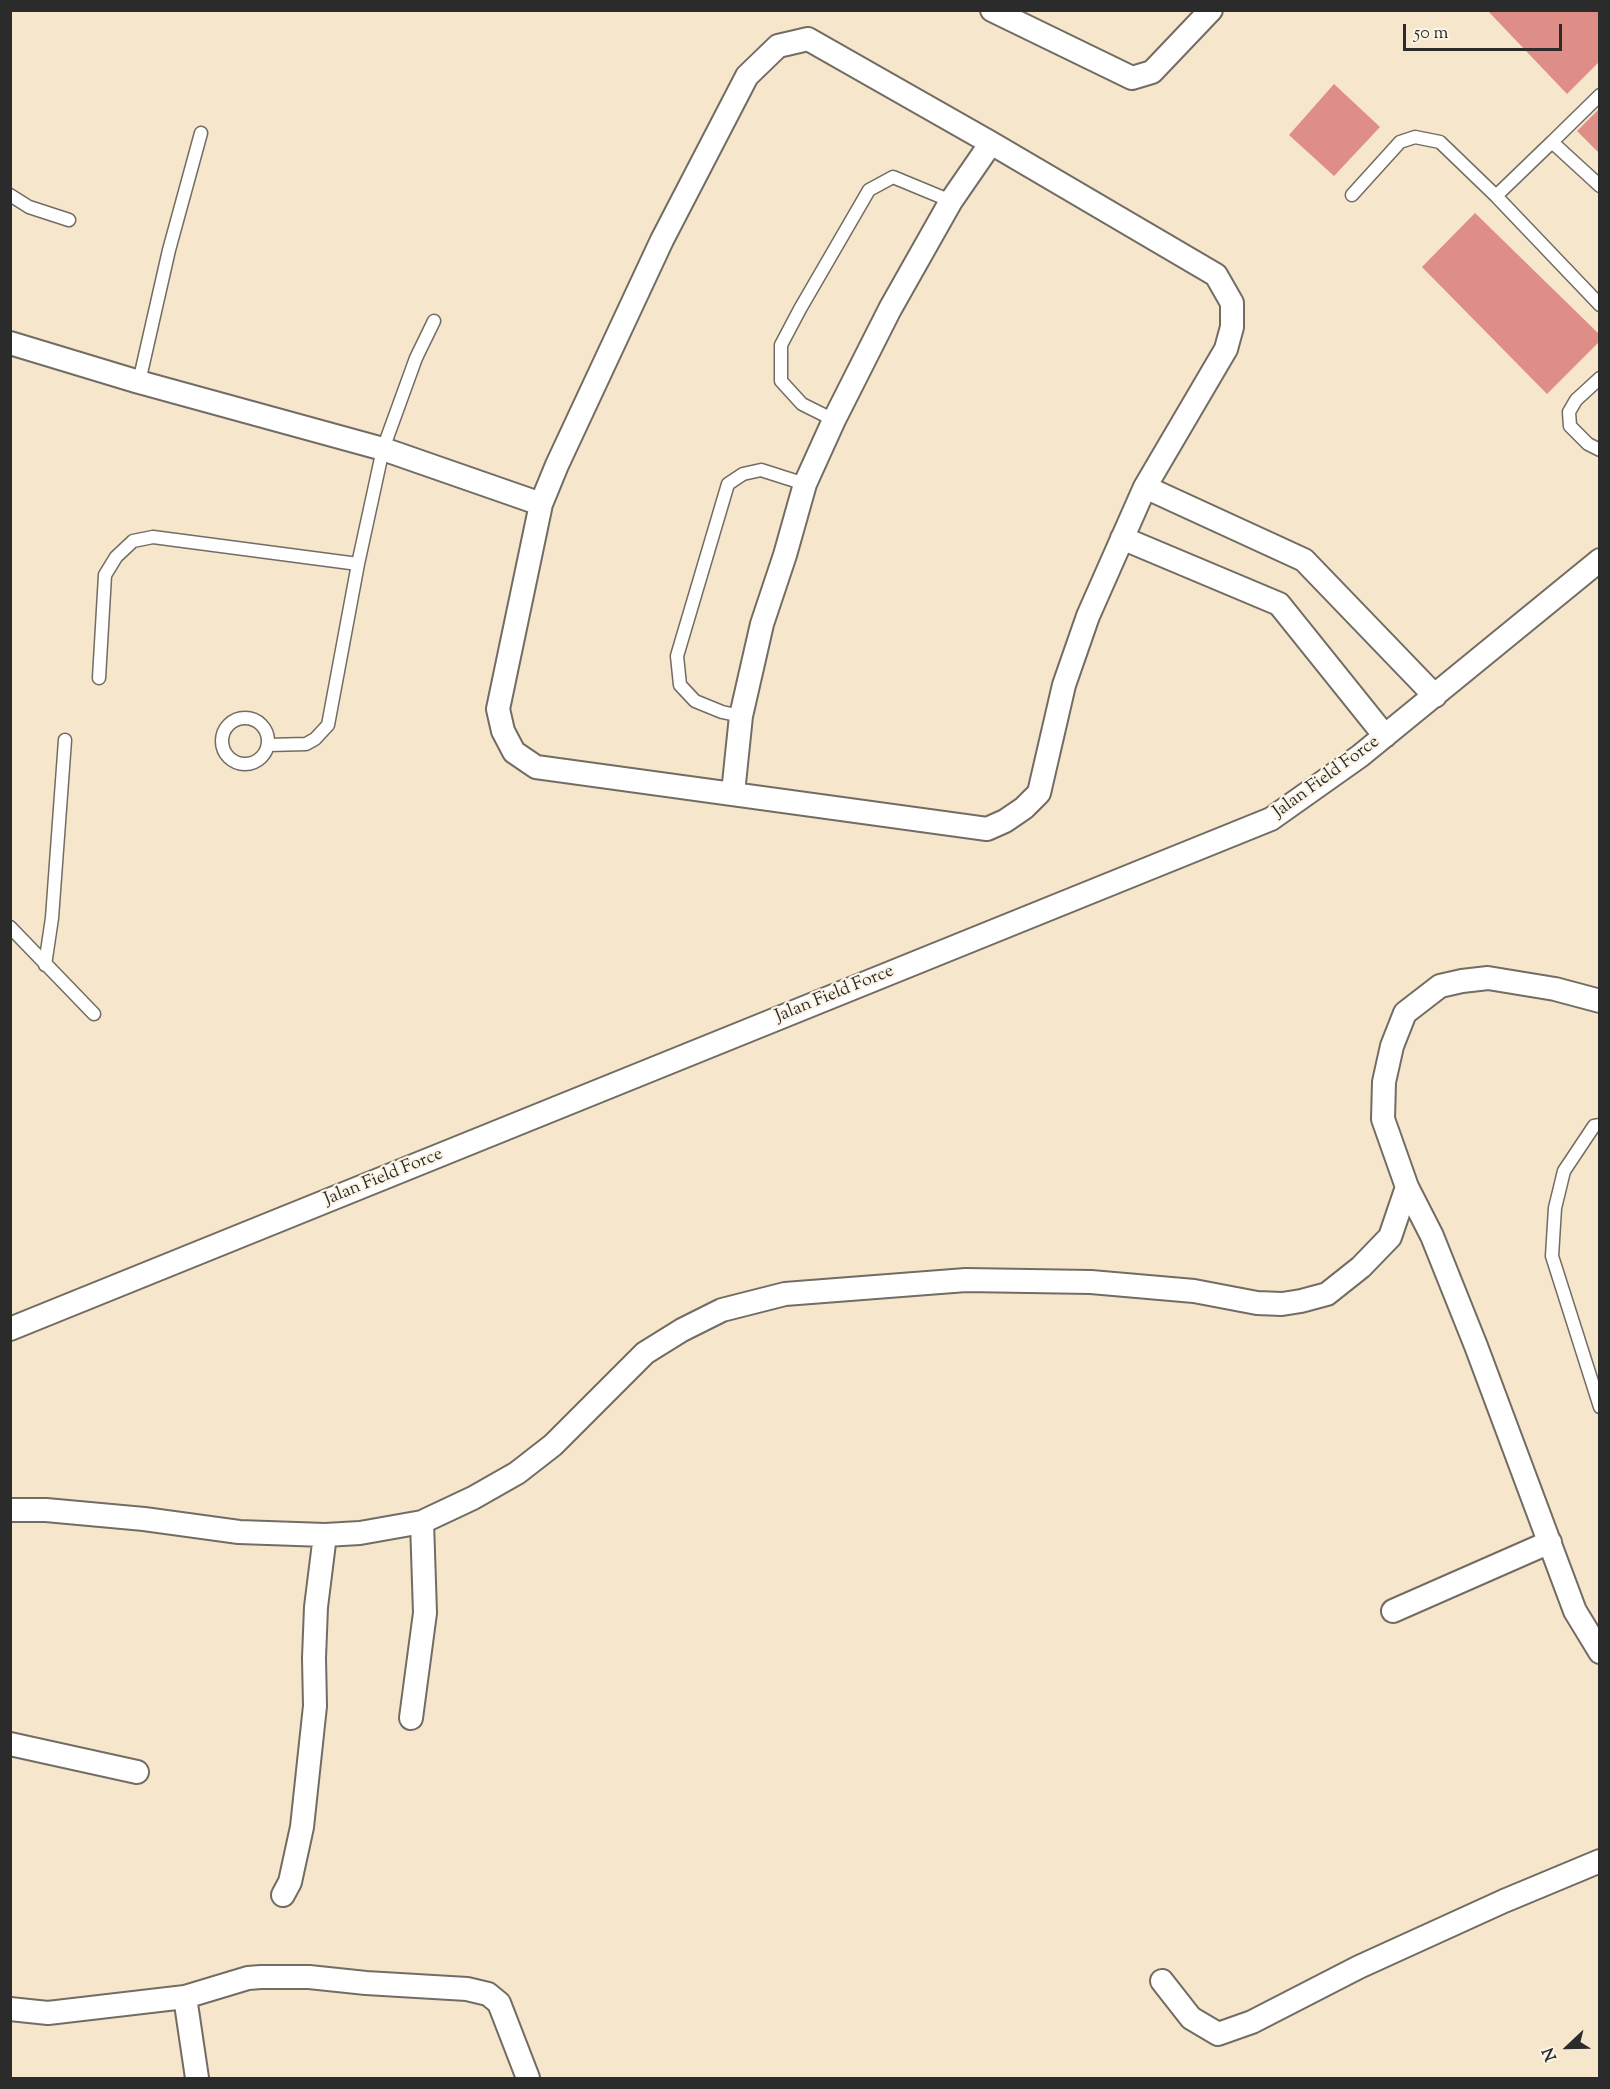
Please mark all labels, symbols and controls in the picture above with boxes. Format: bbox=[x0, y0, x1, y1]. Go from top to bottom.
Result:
scale bar bbox=[1406, 12, 1565, 50]
text: 50 m bbox=[1414, 21, 1448, 47]
street label: Jalan Field Force bbox=[1270, 732, 1384, 824]
street label: Jalan Field Force bbox=[773, 961, 897, 1029]
street label: Jalan Field Force bbox=[322, 1144, 446, 1212]
north arrow bbox=[1538, 2017, 1598, 2077]
text: N bbox=[1538, 2044, 1564, 2064]

